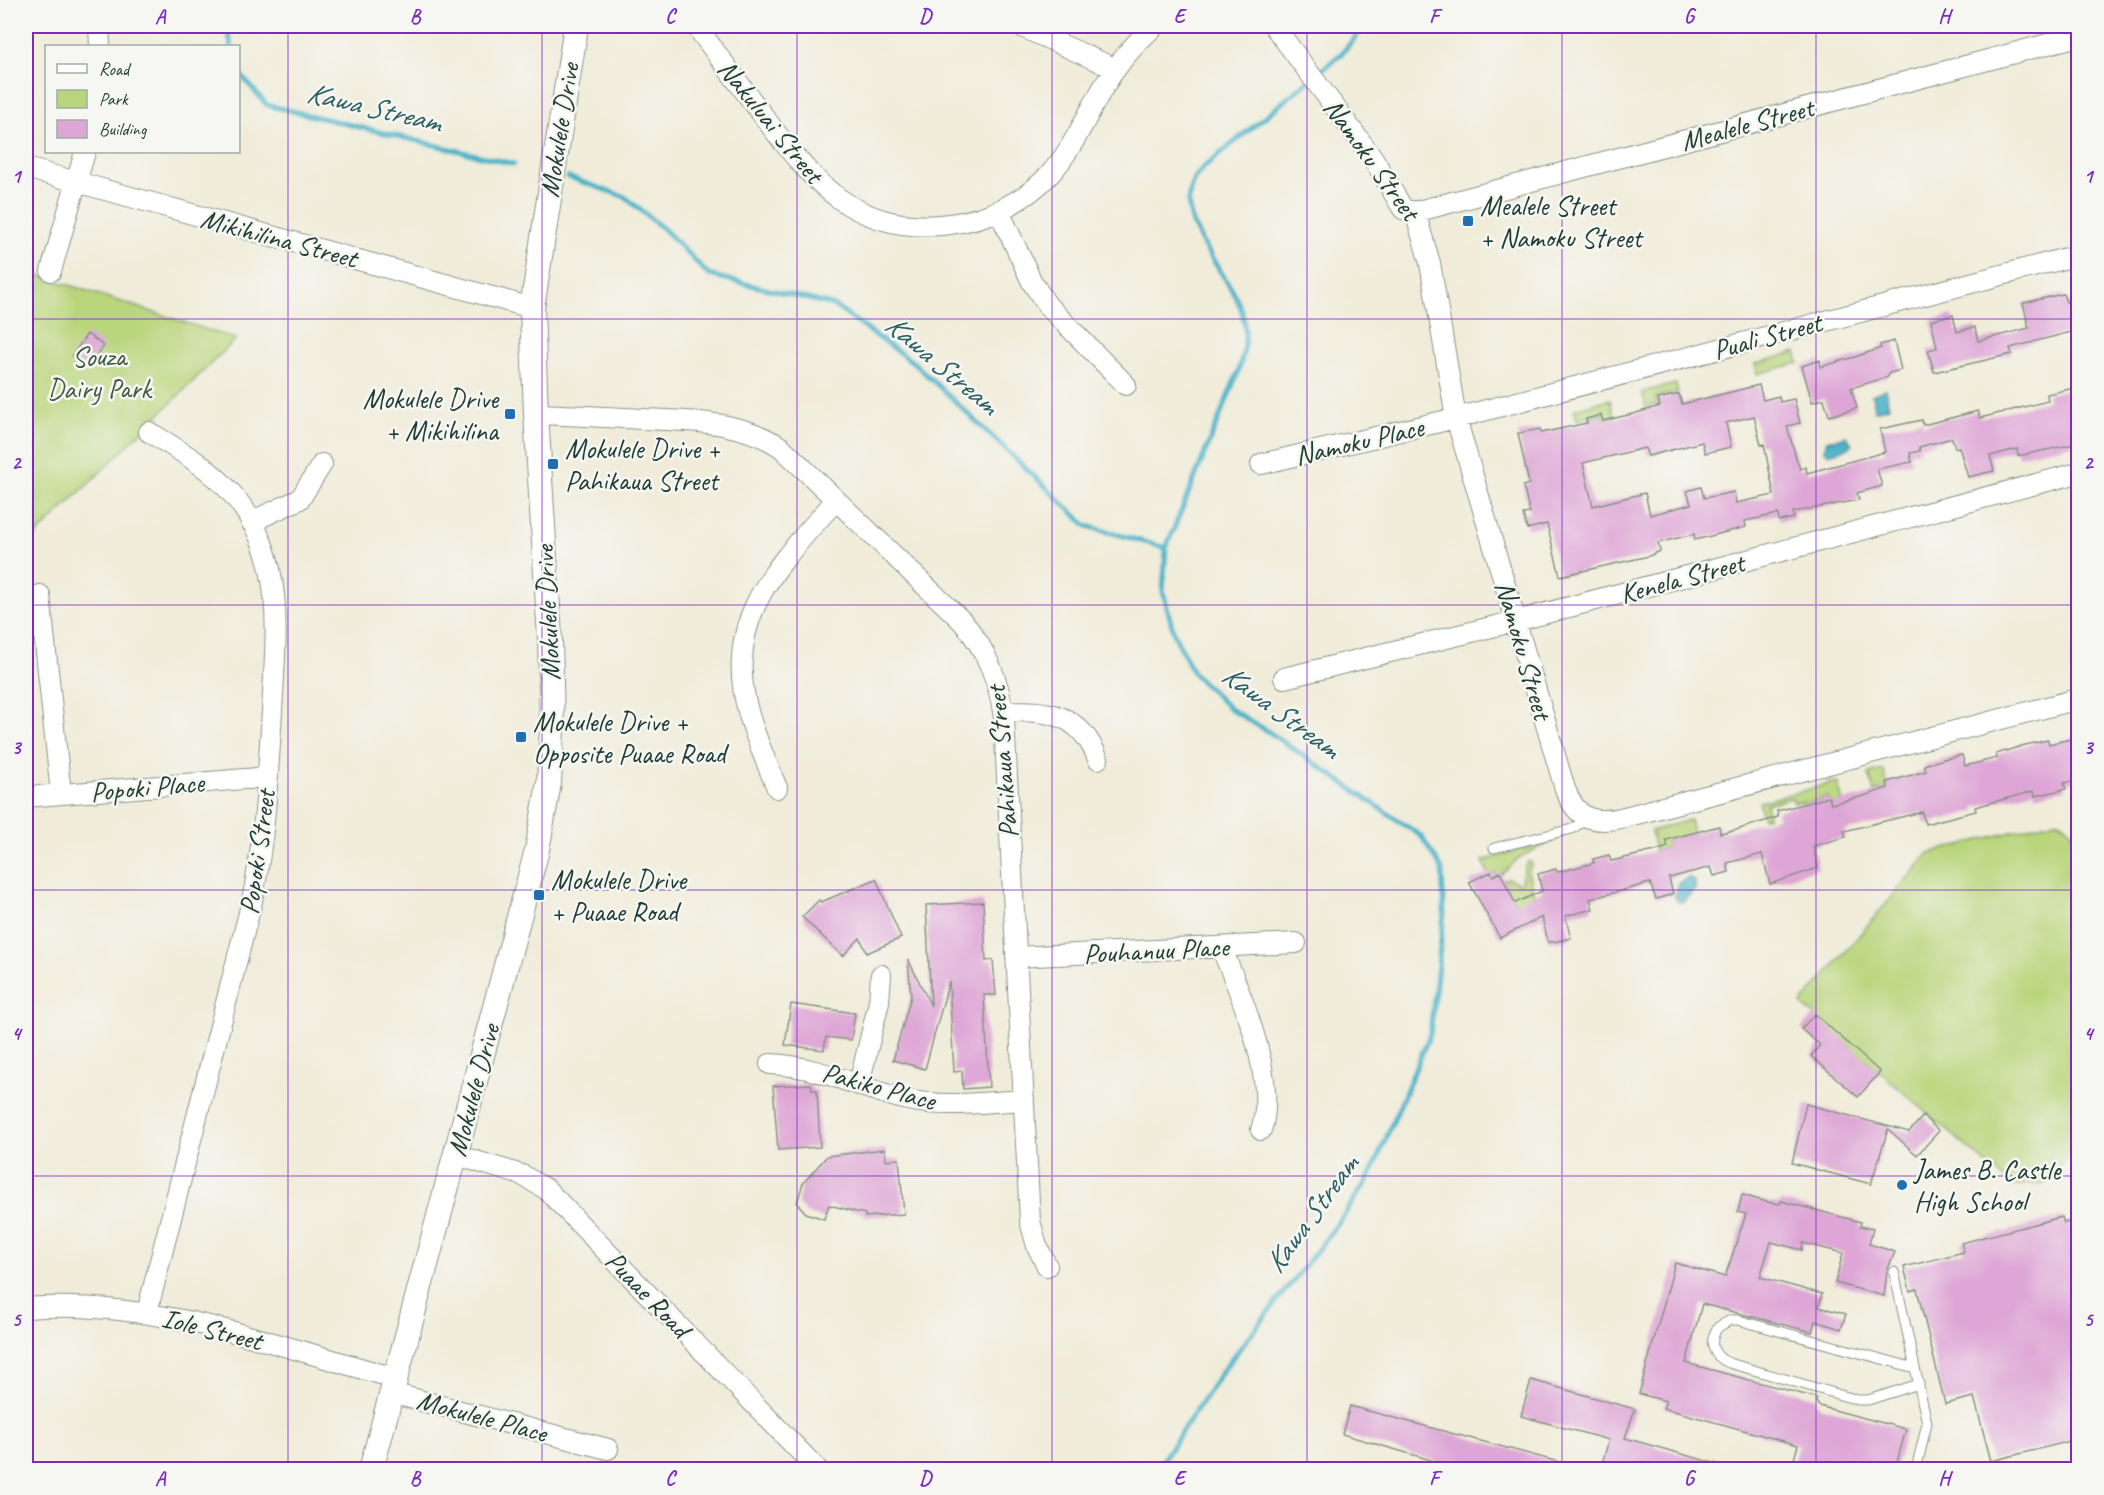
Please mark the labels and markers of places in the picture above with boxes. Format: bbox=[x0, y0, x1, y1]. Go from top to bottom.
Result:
place label: Mealele Street + Namoku Street bbox=[1480, 188, 1644, 255]
marker: Mealele Street + Namoku Street bbox=[1461, 214, 1475, 228]
place label: Mokulele Drive + Mikihilina bbox=[363, 381, 500, 448]
marker: Mokulele Drive + Mikihilina bbox=[503, 407, 517, 421]
place label: Mokulele Drive + Pahikaua Street bbox=[565, 431, 721, 498]
marker: Mokulele Drive + Pahikaua Street bbox=[546, 457, 560, 471]
place label: Mokulele Drive + Opposite Puaae Road bbox=[533, 704, 730, 771]
marker: Mokulele Drive + Opposite Puaae Road bbox=[514, 730, 528, 744]
place label: Mokulele Drive + Puaae Road bbox=[551, 862, 688, 929]
marker: Mokulele Drive + Puaae Road bbox=[532, 888, 546, 902]
place label: James B. Castle High School bbox=[1912, 1152, 2062, 1219]
marker: James B. Castle High School bbox=[1895, 1178, 1909, 1192]

